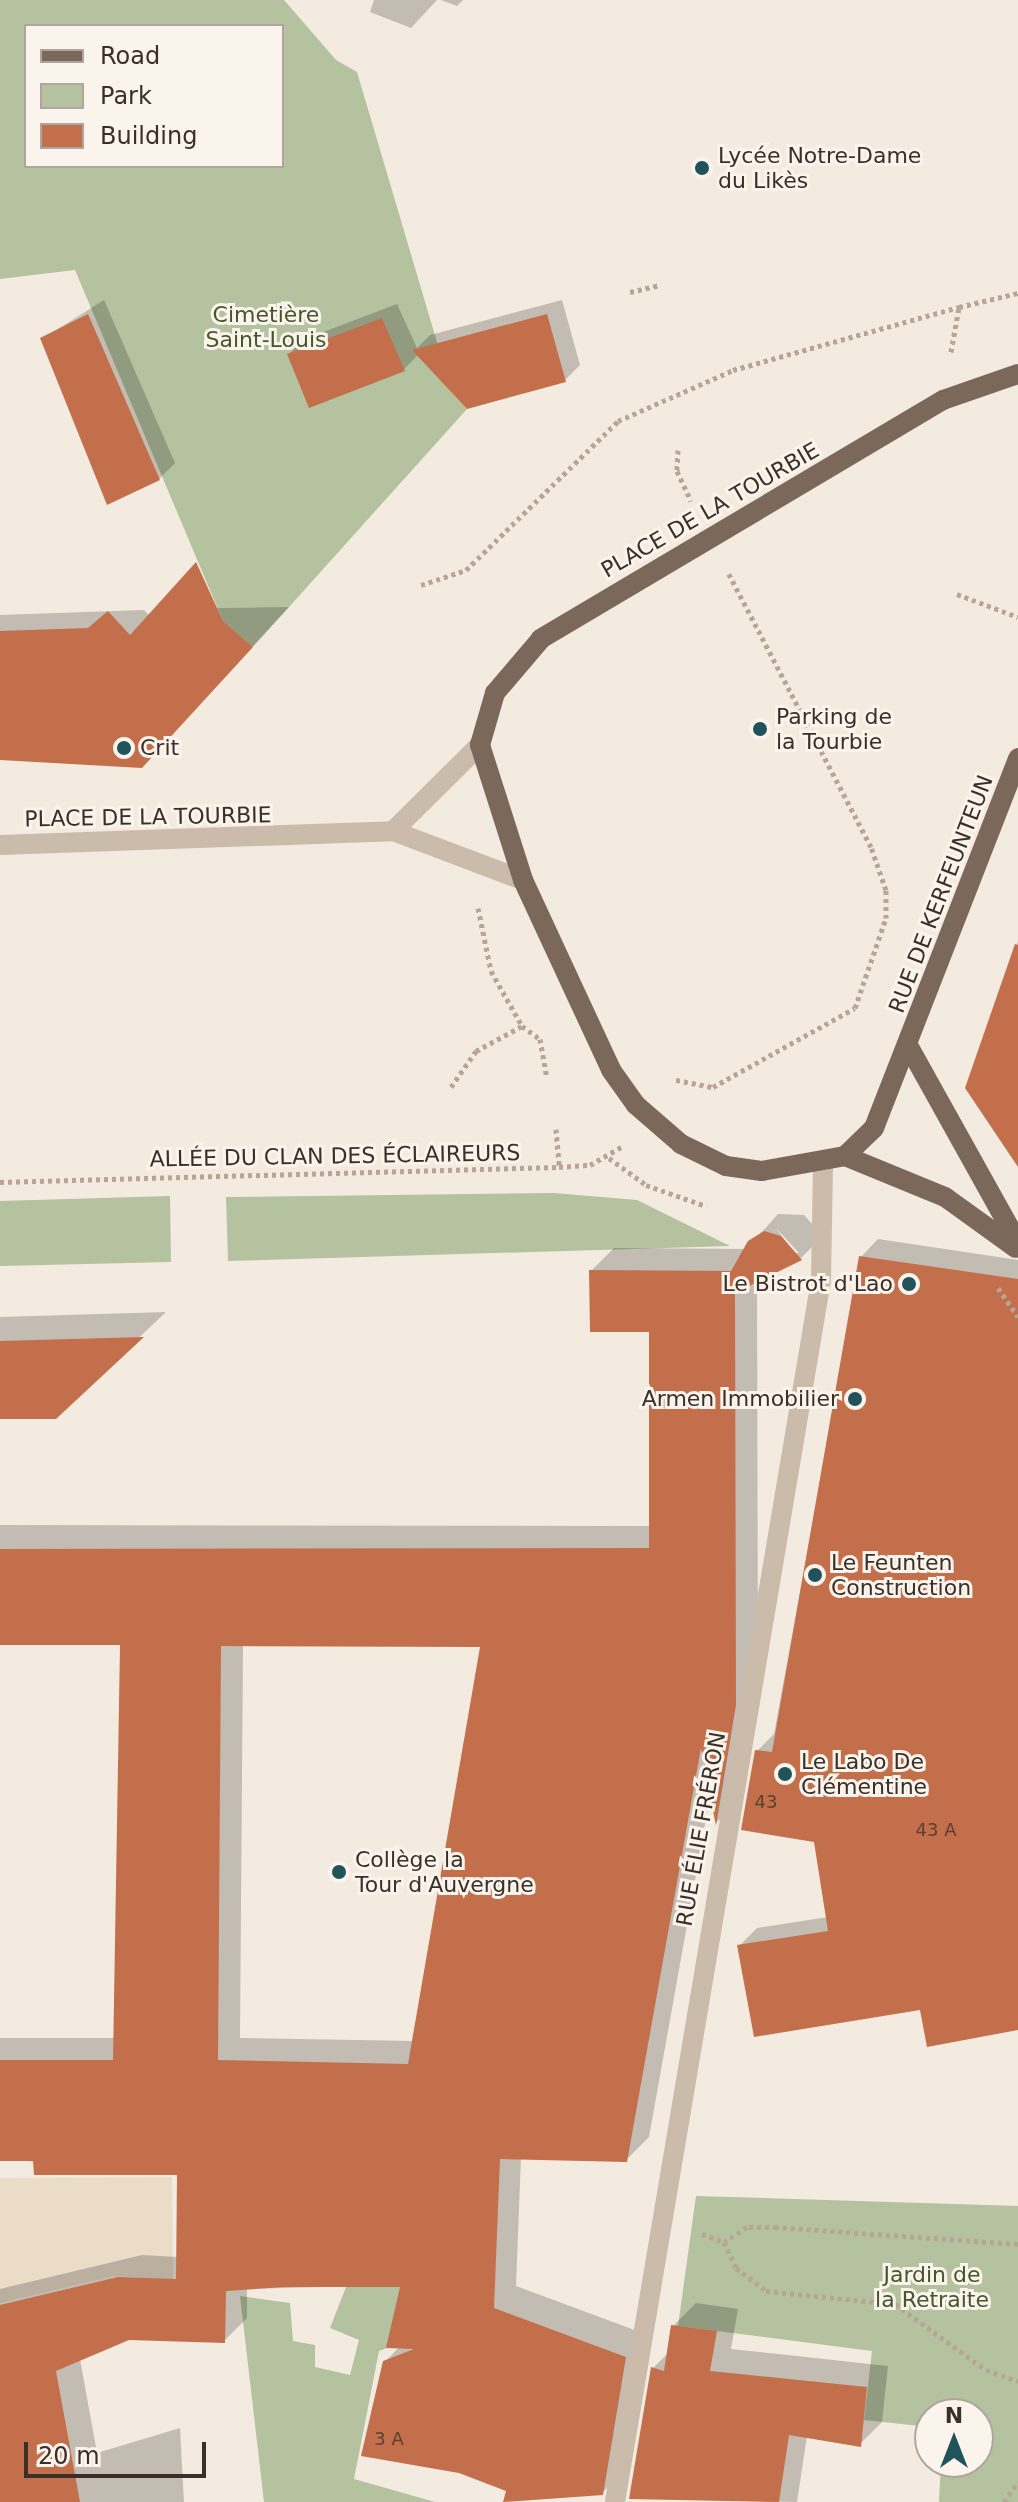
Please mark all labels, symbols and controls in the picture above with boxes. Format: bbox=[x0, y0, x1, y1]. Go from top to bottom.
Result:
legend bbox=[24, 24, 284, 168]
text: Road bbox=[100, 42, 160, 70]
text: Park bbox=[100, 82, 152, 110]
text: Building bbox=[100, 122, 197, 150]
place label: Lycée Notre-Dame du Likès bbox=[718, 142, 921, 194]
marker: Lycée Notre-Dame du Likès bbox=[693, 159, 711, 177]
park label: Cimetière Saint-Louis bbox=[206, 301, 326, 352]
street label: PLACE DE LA TOURBIE bbox=[596, 437, 824, 583]
place label: Parking de la Tourbie bbox=[776, 703, 892, 754]
marker: Parking de la Tourbie bbox=[751, 720, 769, 738]
place label: Crit bbox=[140, 735, 179, 761]
marker: Crit bbox=[115, 739, 133, 757]
street label: RUE DE KERFEUNTEUN bbox=[883, 771, 999, 1017]
street label: PLACE DE LA TOURBIE bbox=[24, 802, 272, 832]
street label: ALLÉE DU CLAN DES ÉCLAIREURS bbox=[149, 1140, 521, 1172]
place label: Le Bistrot d'Lao bbox=[722, 1271, 893, 1297]
marker: Le Bistrot d'Lao bbox=[900, 1275, 918, 1293]
place label: Armen Immobilier bbox=[642, 1386, 839, 1412]
marker: Armen Immobilier bbox=[846, 1390, 864, 1408]
place label: Le Feunten Construction bbox=[831, 1549, 971, 1600]
marker: Le Feunten Construction bbox=[806, 1566, 824, 1584]
street label: RUE ÉLIE FRÉRON bbox=[671, 1730, 731, 1928]
place label: Le Labo De Clémentine bbox=[801, 1748, 927, 1800]
marker: Le Labo De Clémentine bbox=[776, 1765, 794, 1783]
house number: 43 bbox=[755, 1791, 777, 1813]
house number: 43 A bbox=[916, 1819, 956, 1841]
place label: Collège la Tour d'Auvergne bbox=[355, 1846, 534, 1898]
marker: Collège la Tour d'Auvergne bbox=[330, 1863, 348, 1881]
park label: Jardin de la Retraite bbox=[875, 2261, 989, 2312]
north arrow bbox=[914, 2398, 994, 2478]
text: N bbox=[945, 2403, 963, 2428]
scale bar bbox=[28, 2426, 210, 2476]
house number: 3 A bbox=[374, 2428, 404, 2450]
text: 20 m bbox=[38, 2442, 100, 2470]

